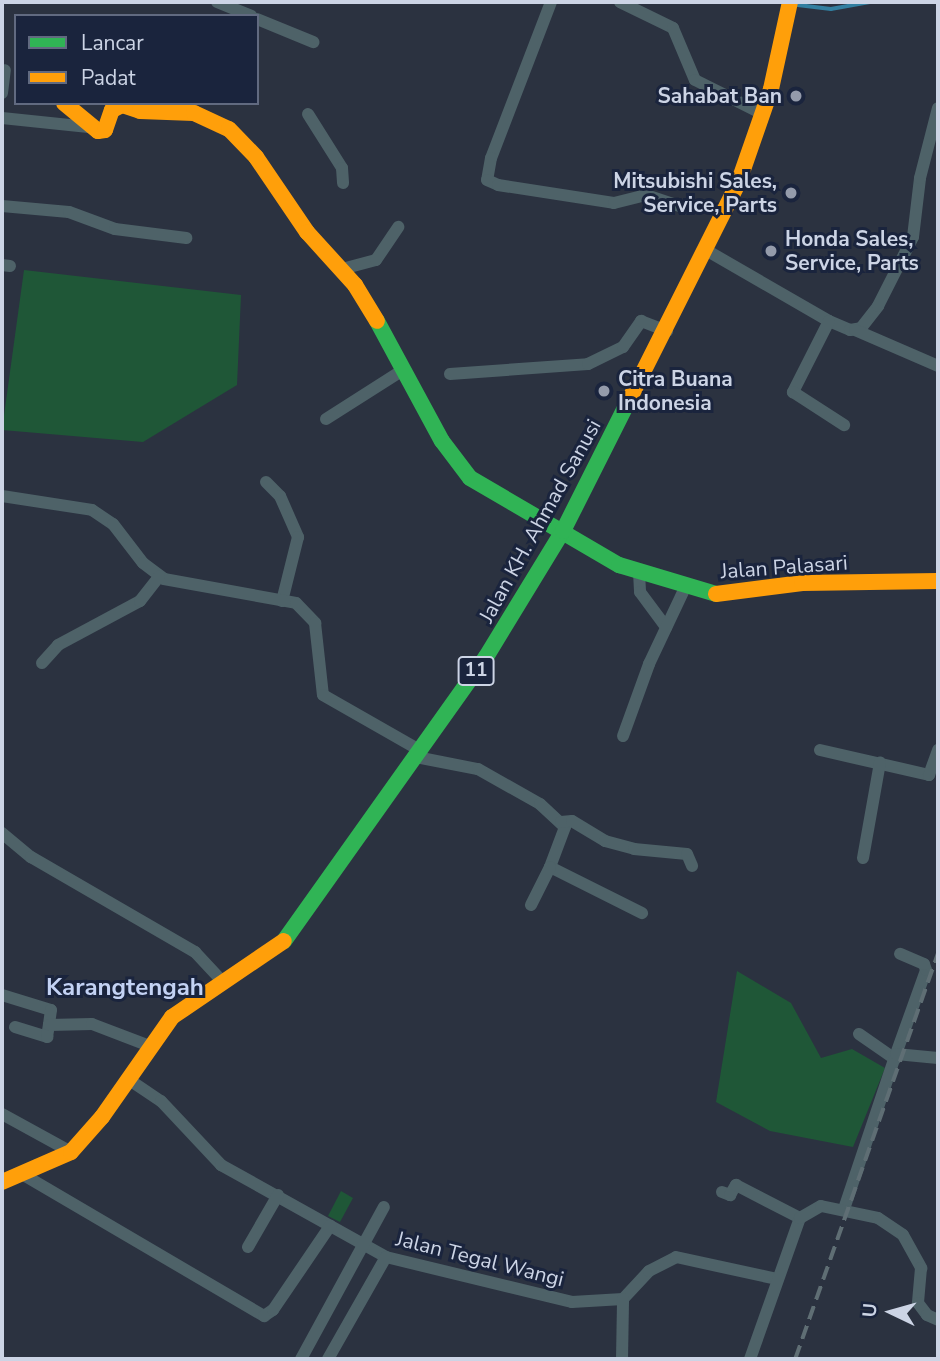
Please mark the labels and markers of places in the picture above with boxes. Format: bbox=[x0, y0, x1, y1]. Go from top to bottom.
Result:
place label: Sahabat Ban bbox=[657, 83, 782, 109]
marker: Sahabat Ban bbox=[788, 88, 804, 104]
place label: Mitsubishi Sales, Service, Parts bbox=[613, 168, 777, 218]
marker: Mitsubishi Sales, Service, Parts bbox=[783, 185, 799, 201]
place label: Honda Sales, Service, Parts bbox=[785, 226, 919, 276]
marker: Honda Sales, Service, Parts bbox=[763, 243, 779, 259]
place label: Citra Buana Indonesia bbox=[618, 366, 733, 416]
marker: Citra Buana Indonesia bbox=[596, 383, 612, 399]

